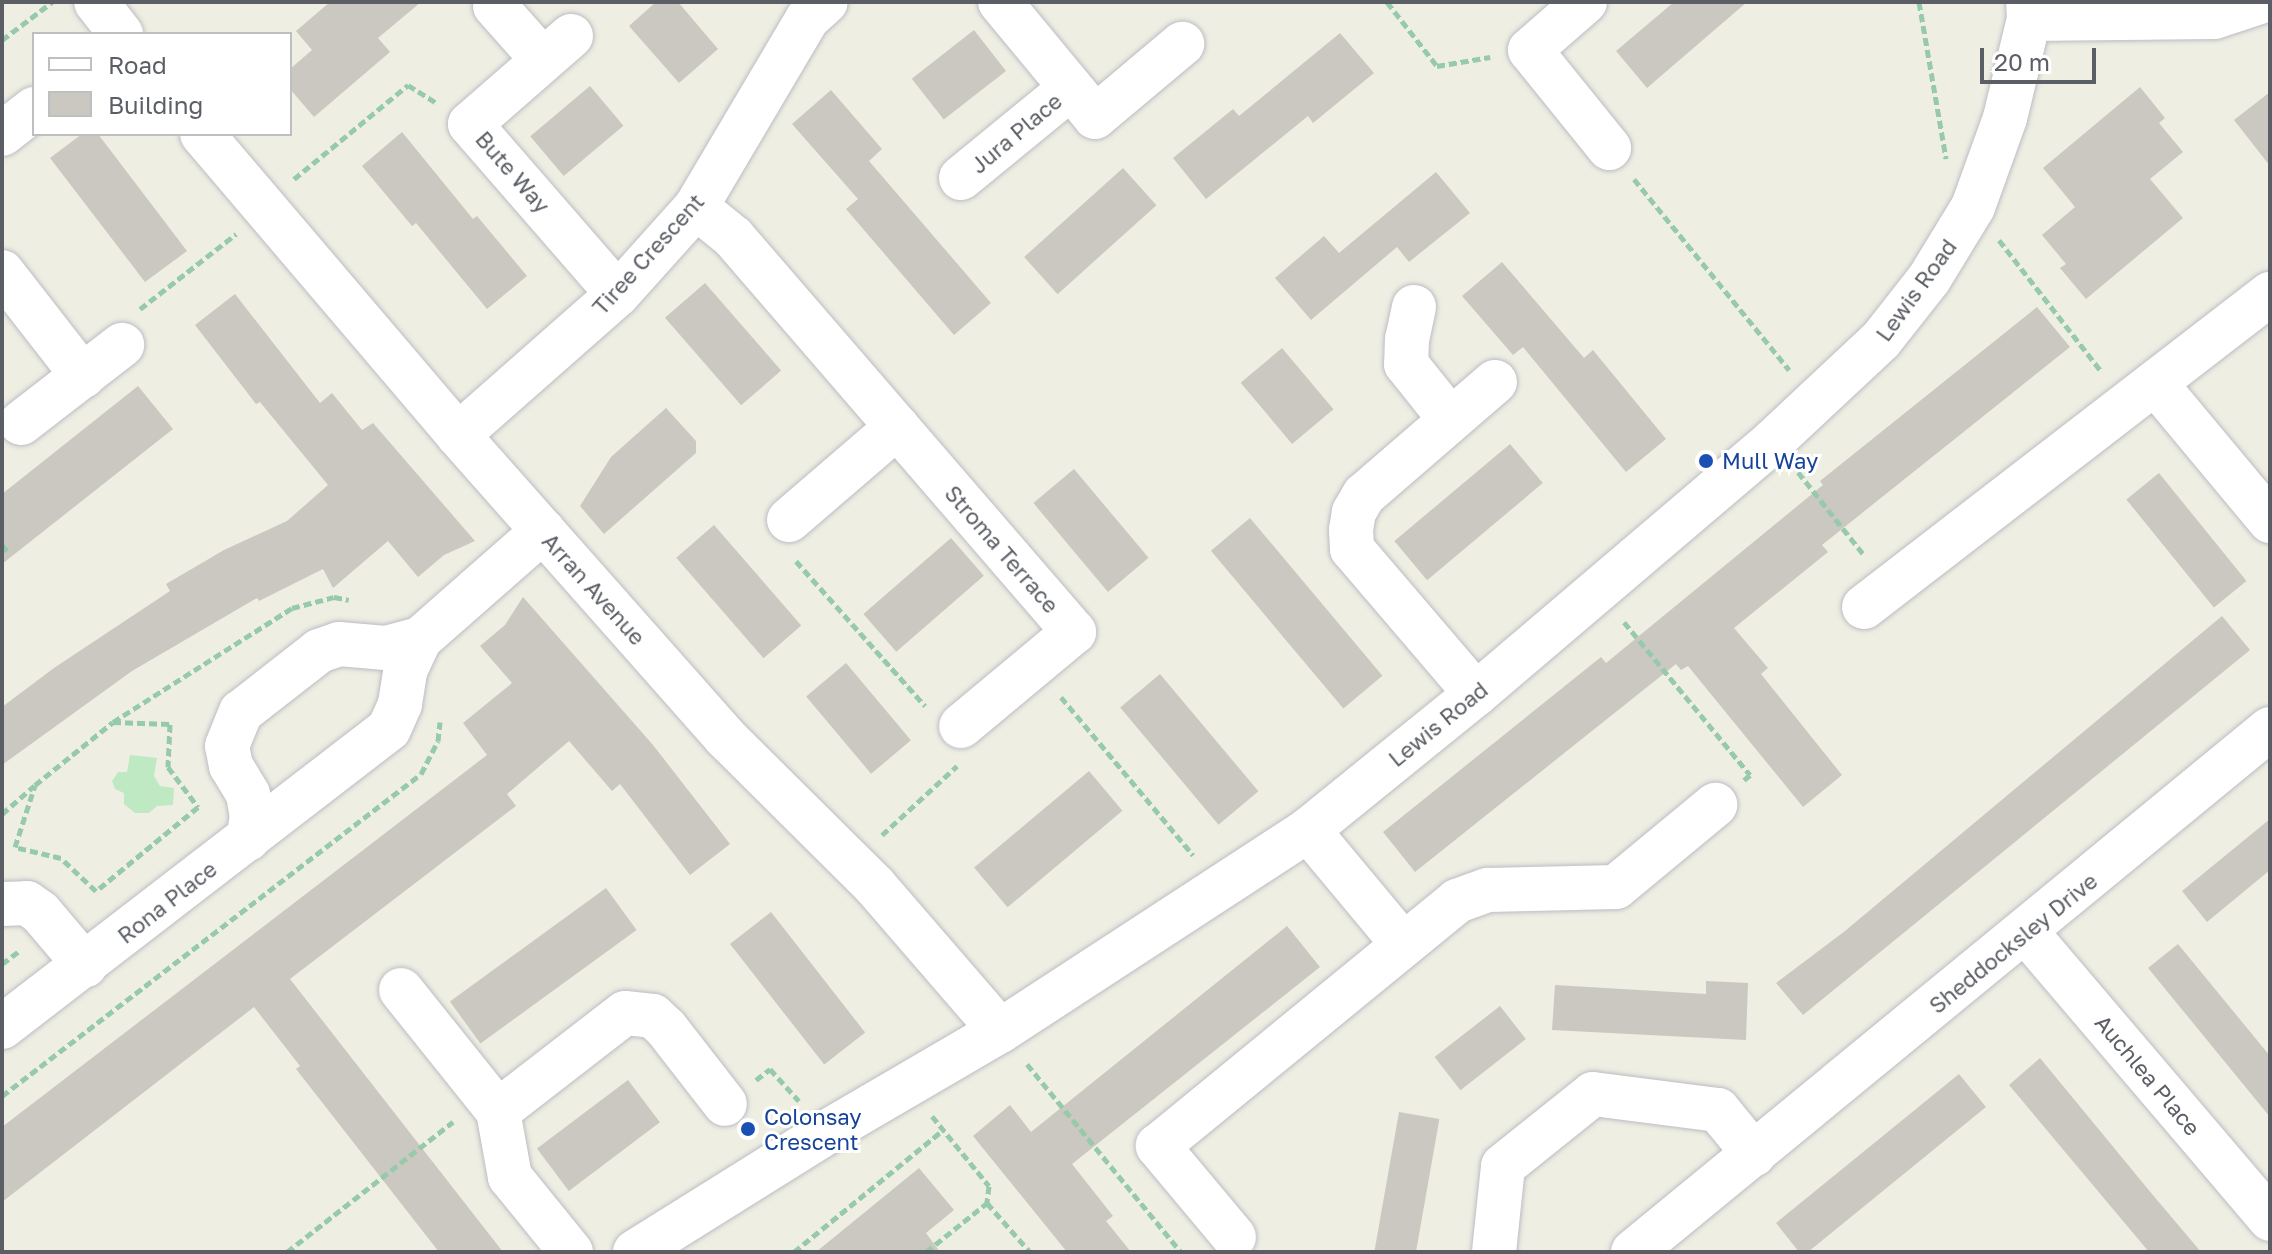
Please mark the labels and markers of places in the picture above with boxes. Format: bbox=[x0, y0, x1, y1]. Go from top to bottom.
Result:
place label: Mull Way bbox=[1722, 448, 1818, 474]
marker: Mull Way bbox=[1697, 452, 1715, 470]
place label: Colonsay Crescent bbox=[764, 1103, 862, 1154]
marker: Colonsay Crescent bbox=[739, 1120, 757, 1138]

